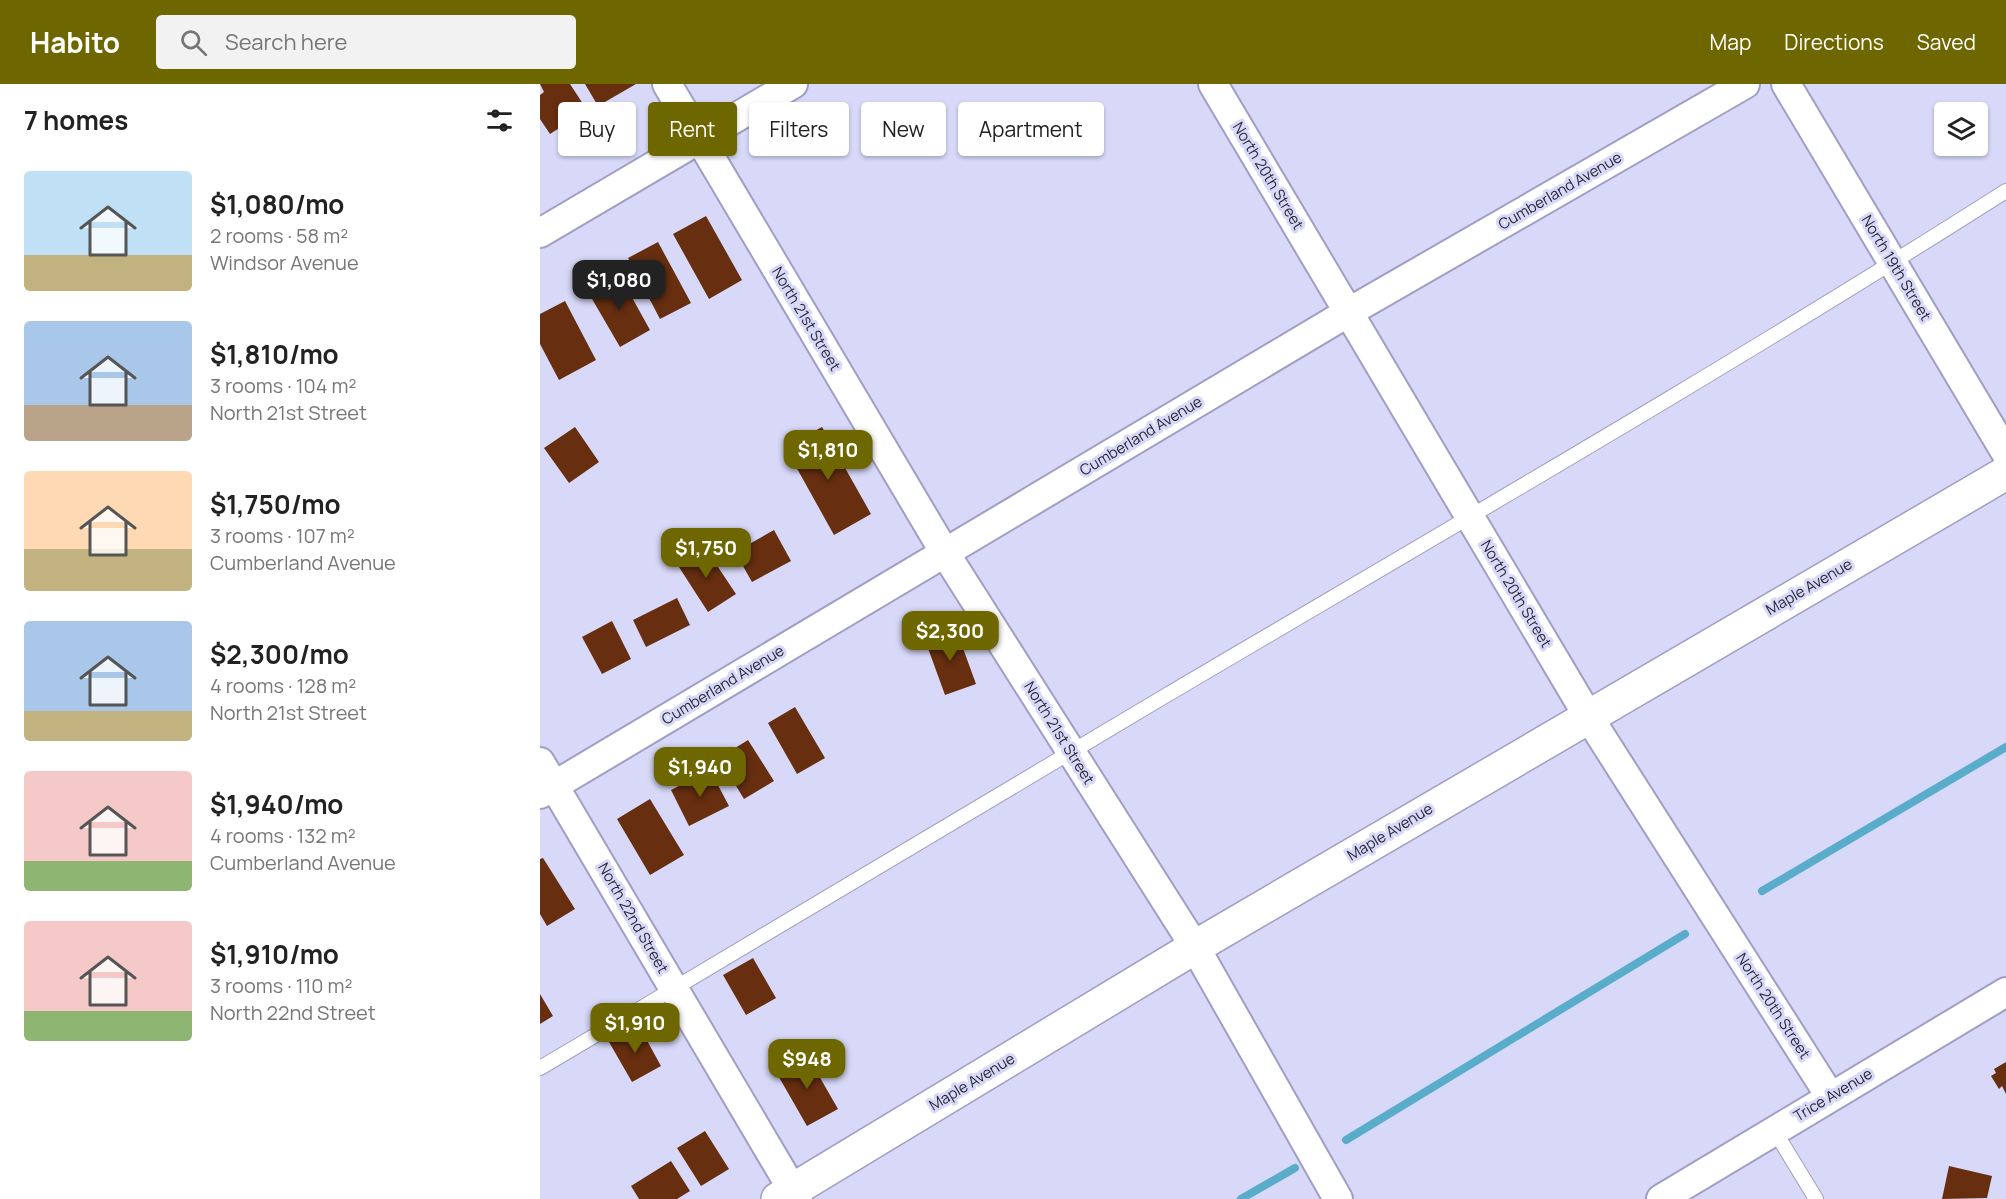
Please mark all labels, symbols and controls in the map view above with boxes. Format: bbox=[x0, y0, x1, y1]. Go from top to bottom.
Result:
search box bbox=[156, 15, 576, 69]
text: Habito bbox=[30, 23, 120, 61]
icon: search bbox=[177, 26, 210, 59]
text: Search here bbox=[225, 27, 347, 57]
text: Map bbox=[1710, 28, 1751, 56]
text: Directions bbox=[1784, 28, 1884, 56]
text: Saved bbox=[1917, 28, 1976, 56]
text: 7 homes bbox=[24, 102, 128, 138]
chip: Buy bbox=[558, 102, 636, 156]
chip: Rent bbox=[648, 102, 737, 156]
chip: Filters bbox=[749, 102, 849, 156]
chip: New bbox=[861, 102, 946, 156]
chip: Apartment bbox=[958, 102, 1104, 156]
map controls bbox=[1934, 102, 1988, 156]
button: layers bbox=[1934, 102, 1988, 156]
icon: filters bbox=[483, 104, 516, 137]
street label: North 20th Street bbox=[1228, 118, 1309, 233]
street label: Cumberland Avenue bbox=[1494, 147, 1626, 235]
text: $1,080/mo bbox=[210, 186, 344, 222]
icon: home bbox=[72, 195, 144, 267]
street label: North 19th Street bbox=[1857, 211, 1936, 324]
text: 2 rooms · 58 m² bbox=[210, 222, 348, 249]
text: Windsor Avenue bbox=[210, 249, 359, 276]
pin: $1,080 bbox=[570, 260, 668, 311]
street label: North 21st Street bbox=[767, 263, 846, 375]
text: $1,080 bbox=[586, 266, 652, 293]
text: $1,810/mo bbox=[210, 336, 339, 372]
icon: home bbox=[72, 345, 144, 417]
text: 3 rooms · 104 m² bbox=[210, 372, 356, 399]
street label: Cumberland Avenue bbox=[1076, 391, 1206, 480]
text: North 21st Street bbox=[210, 399, 367, 426]
pin: $1,810 bbox=[779, 430, 877, 481]
text: $1,810 bbox=[798, 436, 858, 463]
text: $1,750/mo bbox=[210, 486, 341, 522]
icon: home bbox=[72, 495, 144, 567]
text: 3 rooms · 107 m² bbox=[210, 522, 355, 549]
pin: $1,750 bbox=[657, 528, 755, 579]
text: $1,750 bbox=[675, 534, 737, 561]
street label: North 20th Street bbox=[1476, 536, 1557, 651]
text: Cumberland Avenue bbox=[210, 549, 396, 576]
street label: Maple Avenue bbox=[1762, 553, 1856, 620]
pin: $2,300 bbox=[901, 611, 999, 662]
text: $2,300 bbox=[916, 617, 984, 644]
text: $2,300/mo bbox=[210, 636, 349, 672]
street label: Cumberland Avenue bbox=[658, 640, 788, 729]
icon: home bbox=[72, 645, 144, 717]
text: 4 rooms · 128 m² bbox=[210, 672, 356, 699]
street label: North 21st Street bbox=[1019, 677, 1100, 788]
text: North 21st Street bbox=[210, 699, 367, 726]
pin: $1,940 bbox=[651, 747, 749, 798]
text: $1,940 bbox=[668, 753, 732, 780]
text: $1,940/mo bbox=[210, 786, 343, 822]
icon: home bbox=[72, 795, 144, 867]
street label: Maple Avenue bbox=[1343, 798, 1437, 865]
text: 4 rooms · 132 m² bbox=[210, 822, 356, 849]
text: Cumberland Avenue bbox=[210, 849, 396, 876]
street label: North 22nd Street bbox=[593, 859, 674, 977]
text: $1,910/mo bbox=[210, 936, 339, 972]
icon: home bbox=[72, 945, 144, 1017]
street label: North 20th Street bbox=[1731, 949, 1815, 1063]
text: 3 rooms · 110 m² bbox=[210, 972, 352, 999]
text: North 22nd Street bbox=[210, 999, 376, 1026]
pin: $1,910 bbox=[586, 1003, 684, 1054]
text: $1,910 bbox=[605, 1009, 665, 1036]
pin: $948 bbox=[771, 1039, 843, 1090]
text: $948 bbox=[782, 1045, 832, 1072]
street label: Maple Avenue bbox=[925, 1048, 1019, 1115]
street label: Trice Avenue bbox=[1789, 1063, 1876, 1126]

